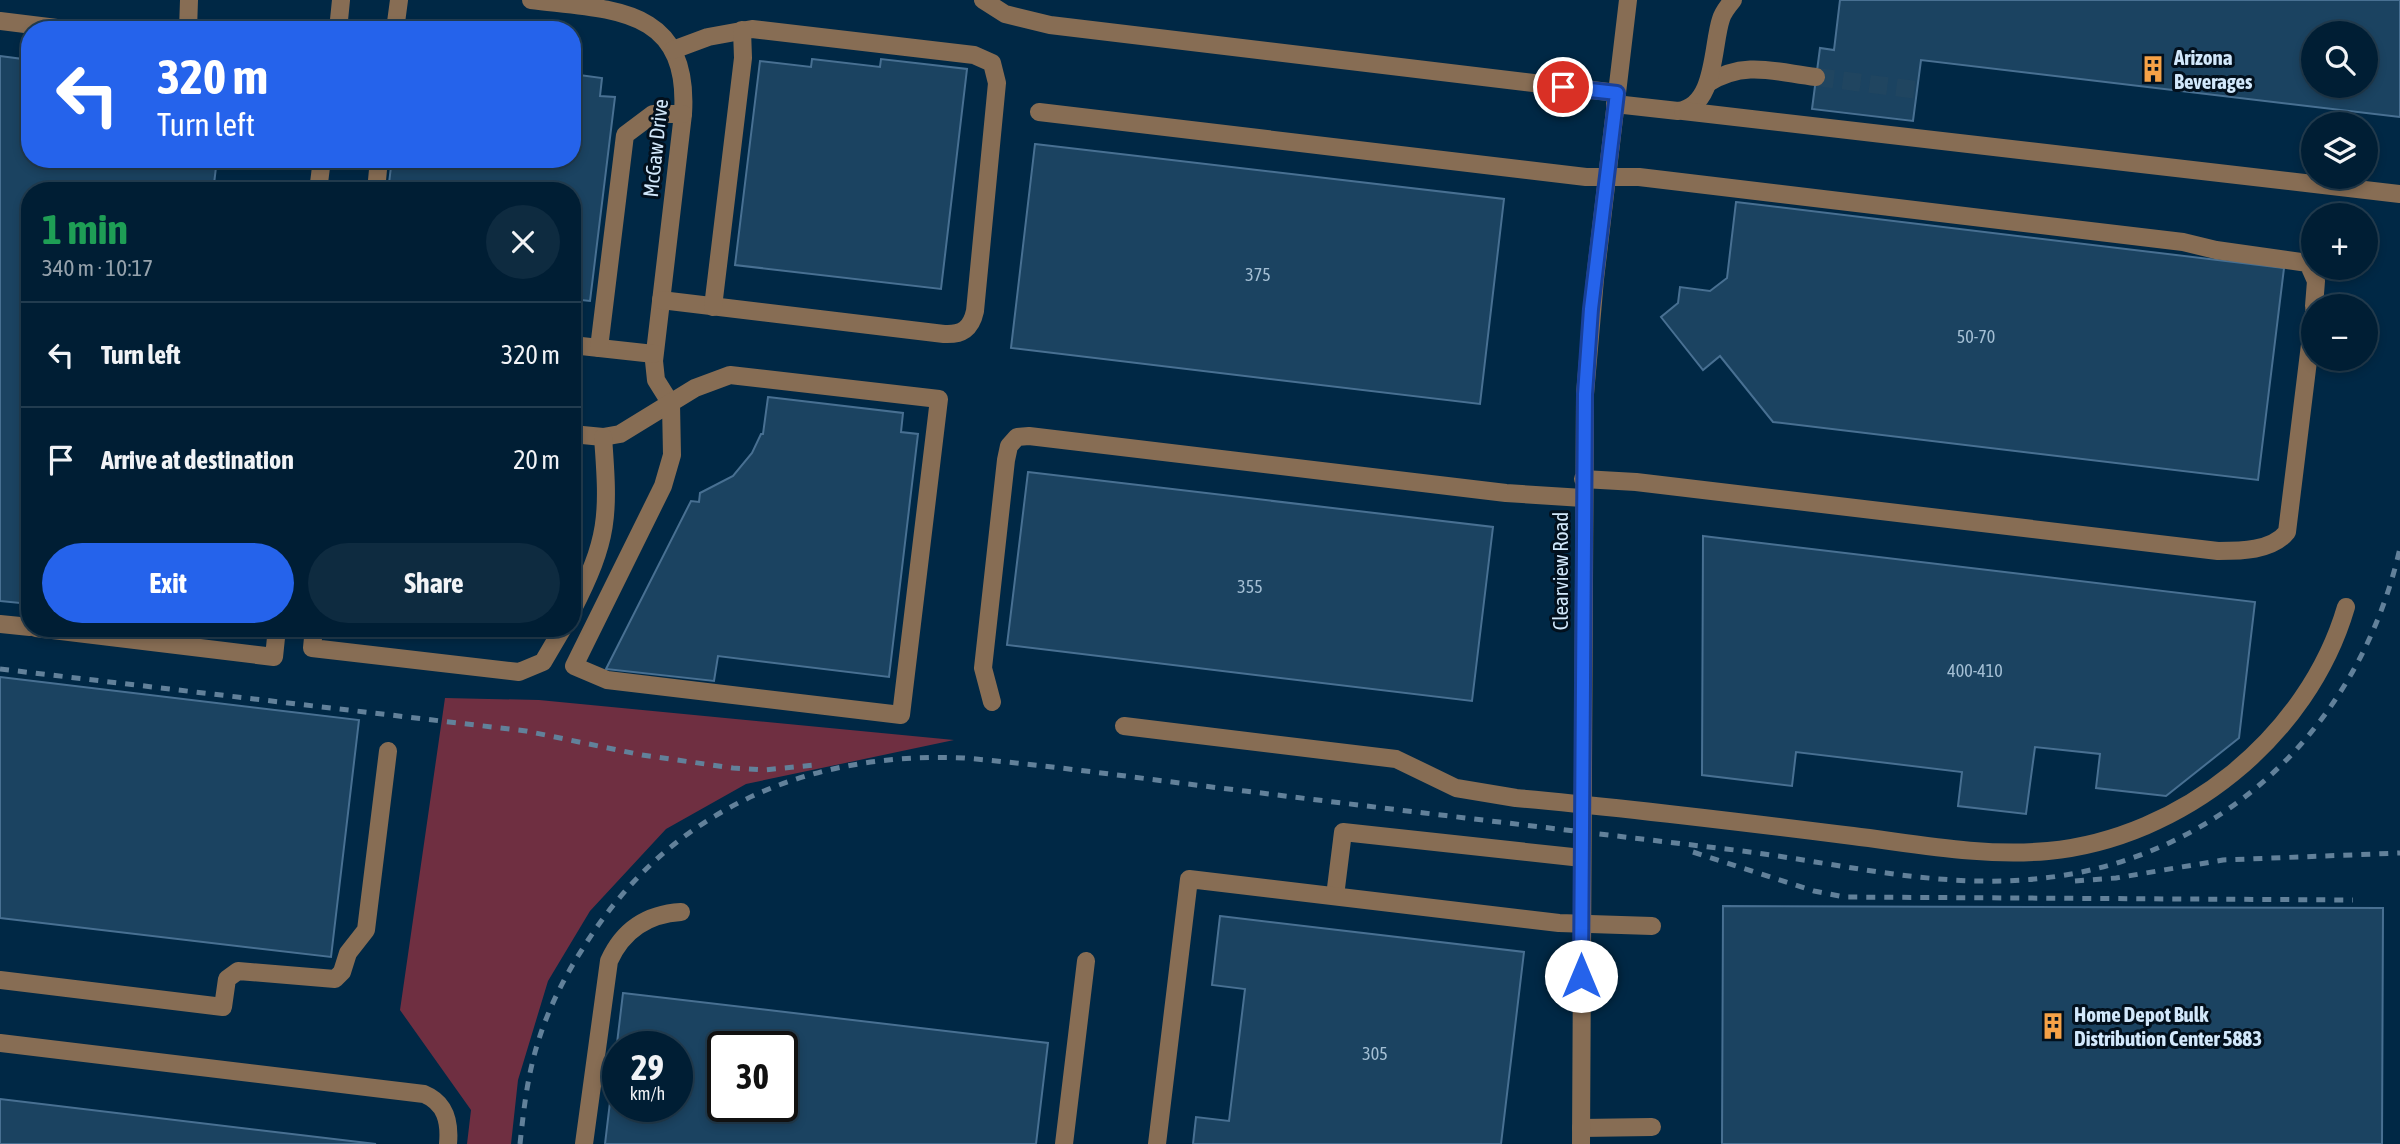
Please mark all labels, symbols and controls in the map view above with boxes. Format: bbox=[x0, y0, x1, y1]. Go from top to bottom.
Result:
map controls bbox=[2301, 21, 2378, 371]
button: search bbox=[2301, 21, 2378, 98]
place label: Arizona Beverages bbox=[2173, 45, 2253, 93]
text: 320 m bbox=[157, 48, 268, 104]
icon: left bbox=[42, 49, 133, 140]
building icon: Arizona Beverages bbox=[2138, 54, 2168, 84]
pin bbox=[1533, 57, 1593, 117]
icon: arrive bbox=[1544, 68, 1582, 106]
street label: McGaw Drive bbox=[638, 98, 672, 198]
text: Turn left bbox=[157, 106, 255, 143]
button: layers bbox=[2301, 112, 2378, 189]
button: + bbox=[2301, 203, 2378, 280]
text: 1 min bbox=[42, 205, 128, 253]
button: close bbox=[486, 205, 560, 279]
text: 340 m · 10:17 bbox=[42, 255, 153, 281]
house number: 375 bbox=[1245, 264, 1271, 285]
button: − bbox=[2301, 294, 2378, 371]
house number: 50-70 bbox=[1957, 326, 1995, 347]
icon: left bbox=[42, 336, 80, 374]
text: Turn left bbox=[101, 340, 181, 370]
text: 320 m bbox=[501, 340, 560, 370]
icon: arrive bbox=[42, 441, 80, 479]
text: Arrive at destination bbox=[101, 445, 294, 475]
text: 20 m bbox=[513, 445, 560, 475]
street label: Clearview Road bbox=[1548, 512, 1572, 630]
button: Exit bbox=[42, 543, 294, 623]
button: Share bbox=[308, 543, 560, 623]
house number: 355 bbox=[1237, 576, 1263, 597]
house number: 400-410 bbox=[1947, 660, 2003, 681]
position arrow bbox=[1544, 939, 1618, 1013]
place label: Home Depot Bulk Distribution Center 5883 bbox=[2074, 1002, 2262, 1050]
building icon: Home Depot Bulk Distribution Center 5883 bbox=[2038, 1011, 2068, 1041]
speed limit sign: 30 bbox=[707, 1031, 798, 1122]
house number: 305 bbox=[1362, 1043, 1388, 1064]
text: 29 bbox=[631, 1047, 664, 1087]
text: km/h bbox=[630, 1083, 665, 1104]

